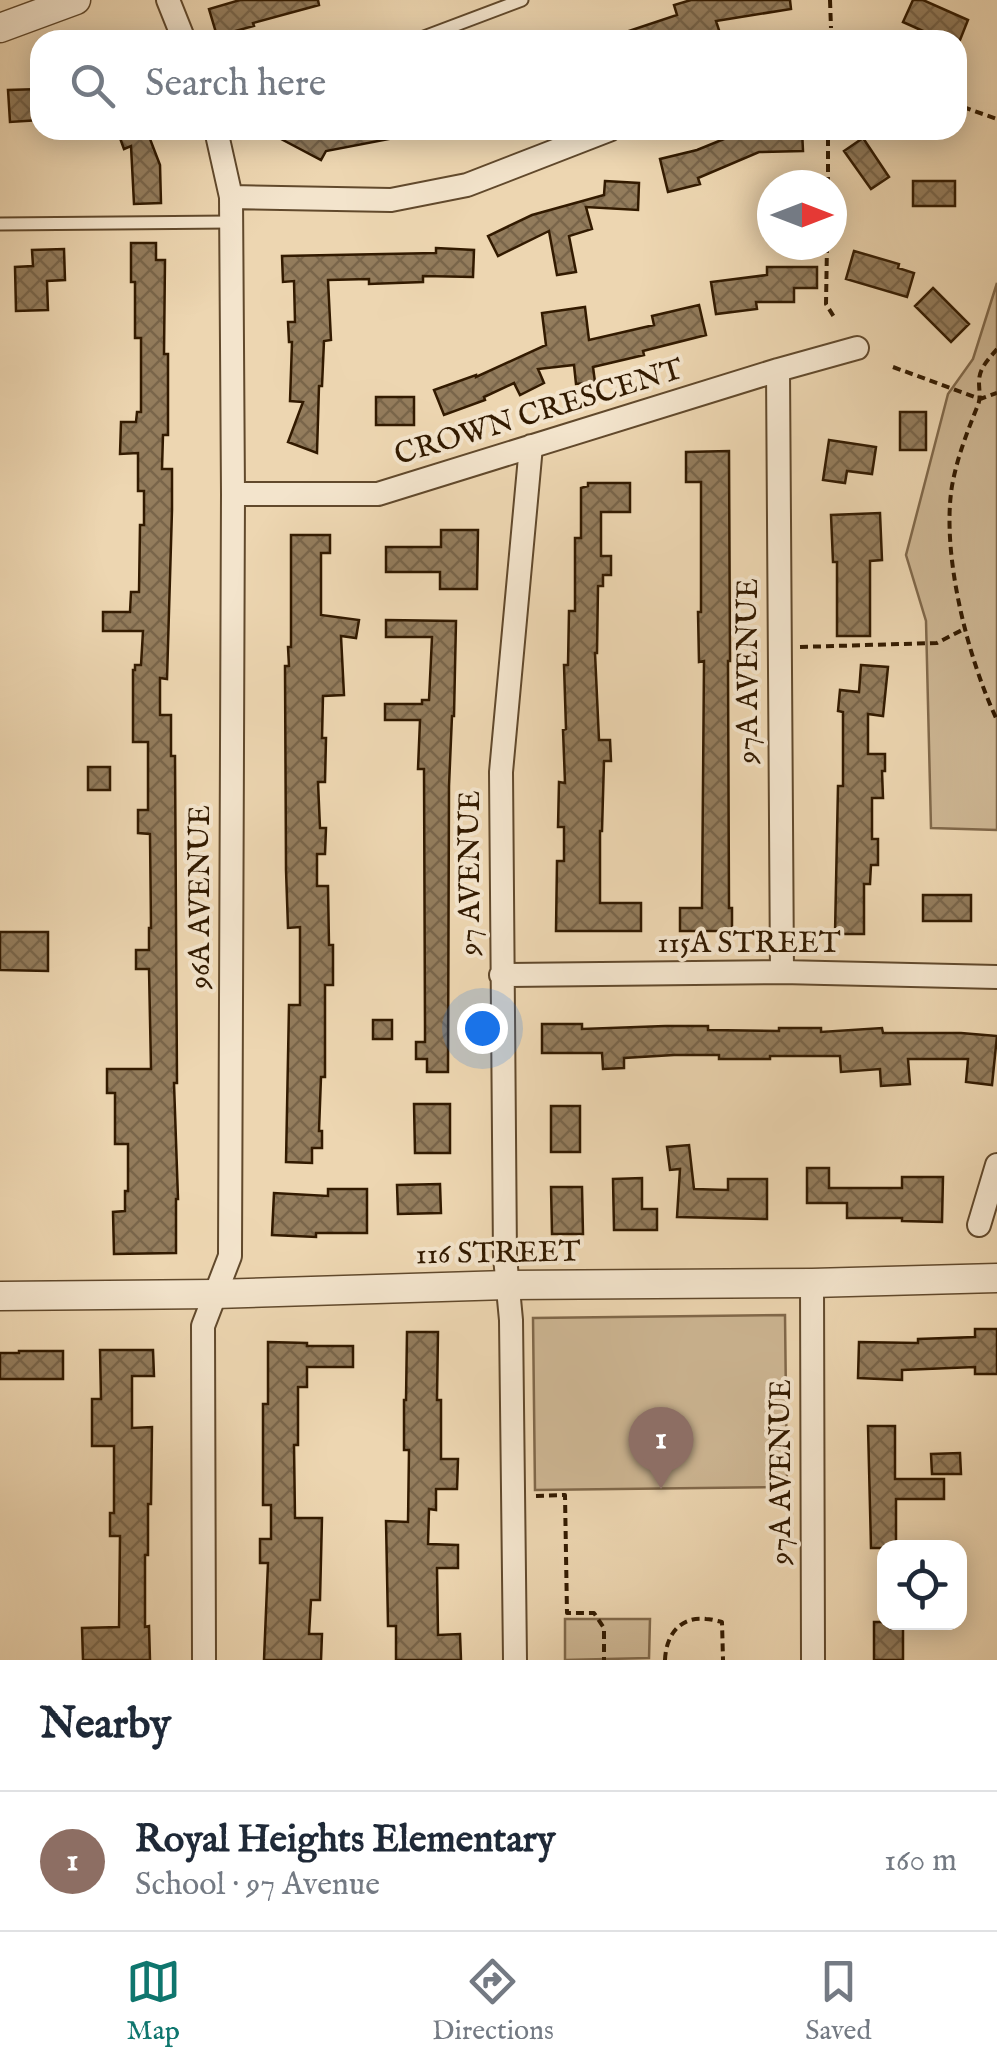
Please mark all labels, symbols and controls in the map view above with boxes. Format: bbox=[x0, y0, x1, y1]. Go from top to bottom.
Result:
search box bbox=[30, 30, 967, 140]
icon: search bbox=[65, 58, 120, 113]
text: Search here bbox=[145, 61, 326, 109]
north arrow bbox=[757, 170, 847, 260]
street label: CROWN CRESCENT bbox=[390, 351, 688, 475]
street label: 97A AVENUE bbox=[730, 578, 768, 765]
street label: 97 AVENUE bbox=[452, 790, 490, 957]
street label: 96A AVENUE bbox=[182, 805, 220, 990]
street label: 115A STREET bbox=[657, 925, 841, 963]
your location bbox=[457, 1003, 508, 1054]
street label: 116 STREET bbox=[415, 1234, 581, 1274]
street label: 97A AVENUE bbox=[763, 1379, 801, 1566]
pin: 1 bbox=[628, 1406, 694, 1489]
map controls bbox=[877, 1540, 967, 1630]
button: locate bbox=[877, 1540, 967, 1630]
text: Nearby bbox=[40, 1699, 171, 1752]
text: Royal Heights Elementary bbox=[135, 1817, 555, 1865]
text: 1 bbox=[67, 1841, 78, 1882]
text: 160 m bbox=[884, 1841, 957, 1882]
text: School · 97 Avenue bbox=[135, 1865, 380, 1906]
tab: Map bbox=[126, 1954, 181, 2049]
tab: Directions bbox=[432, 1954, 554, 2049]
tab: Saved bbox=[805, 1954, 871, 2049]

